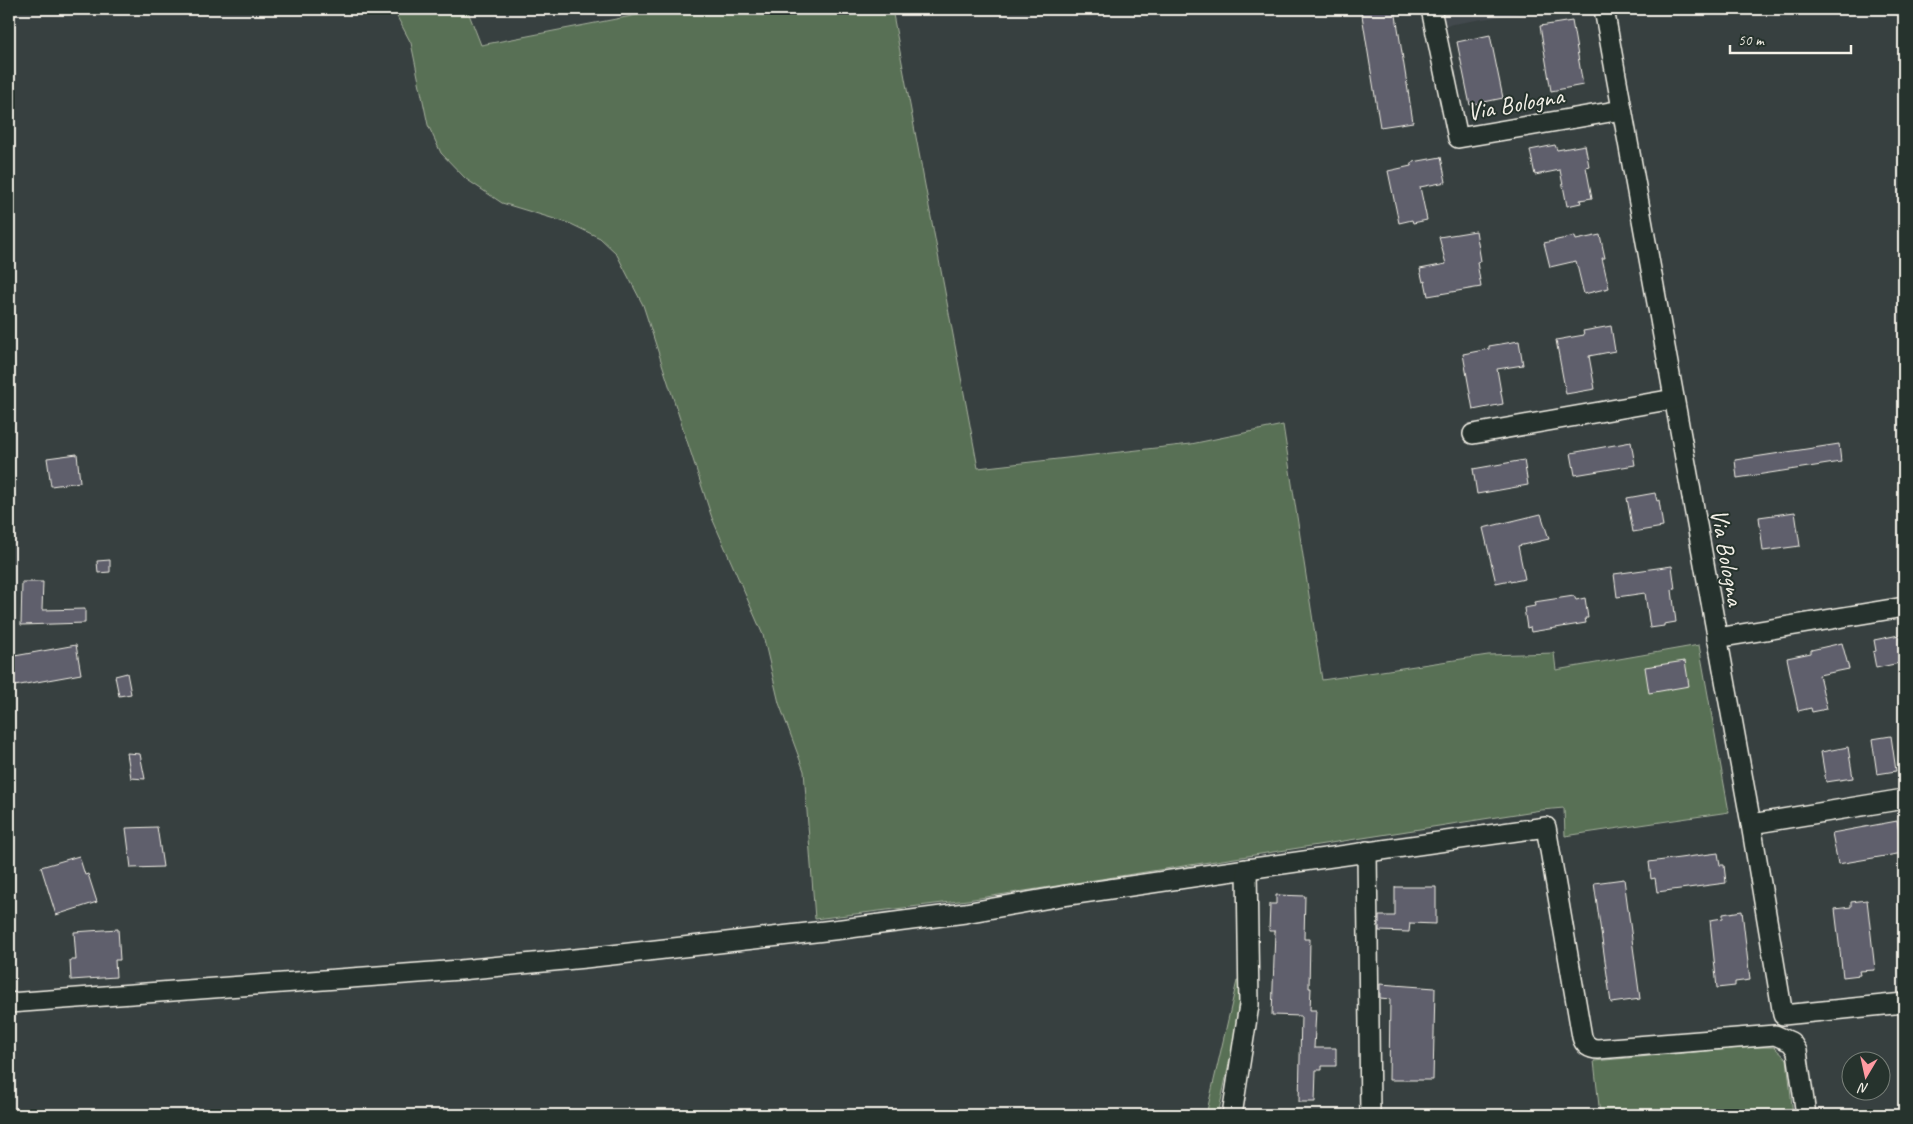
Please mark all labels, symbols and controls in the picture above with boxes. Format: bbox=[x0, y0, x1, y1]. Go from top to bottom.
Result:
scale bar bbox=[1730, 22, 1852, 54]
text: 50 m bbox=[1738, 31, 1765, 50]
street label: Via Bologna bbox=[1464, 79, 1568, 128]
street label: Via Bologna bbox=[1703, 506, 1752, 610]
north arrow bbox=[1840, 1052, 1890, 1102]
text: N bbox=[1856, 1079, 1870, 1097]

